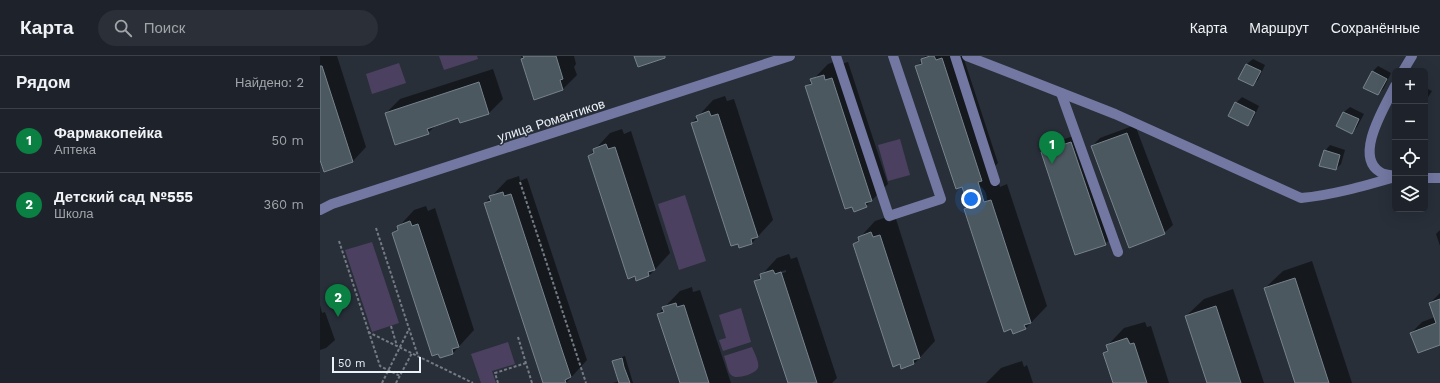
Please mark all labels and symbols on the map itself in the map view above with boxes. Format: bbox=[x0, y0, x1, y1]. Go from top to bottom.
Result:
street label: улица Романтиков bbox=[496, 96, 607, 145]
pin: 1 bbox=[1039, 131, 1065, 164]
your location bbox=[961, 189, 981, 209]
pin: 2 bbox=[325, 284, 351, 317]
scale bar bbox=[332, 355, 421, 374]

